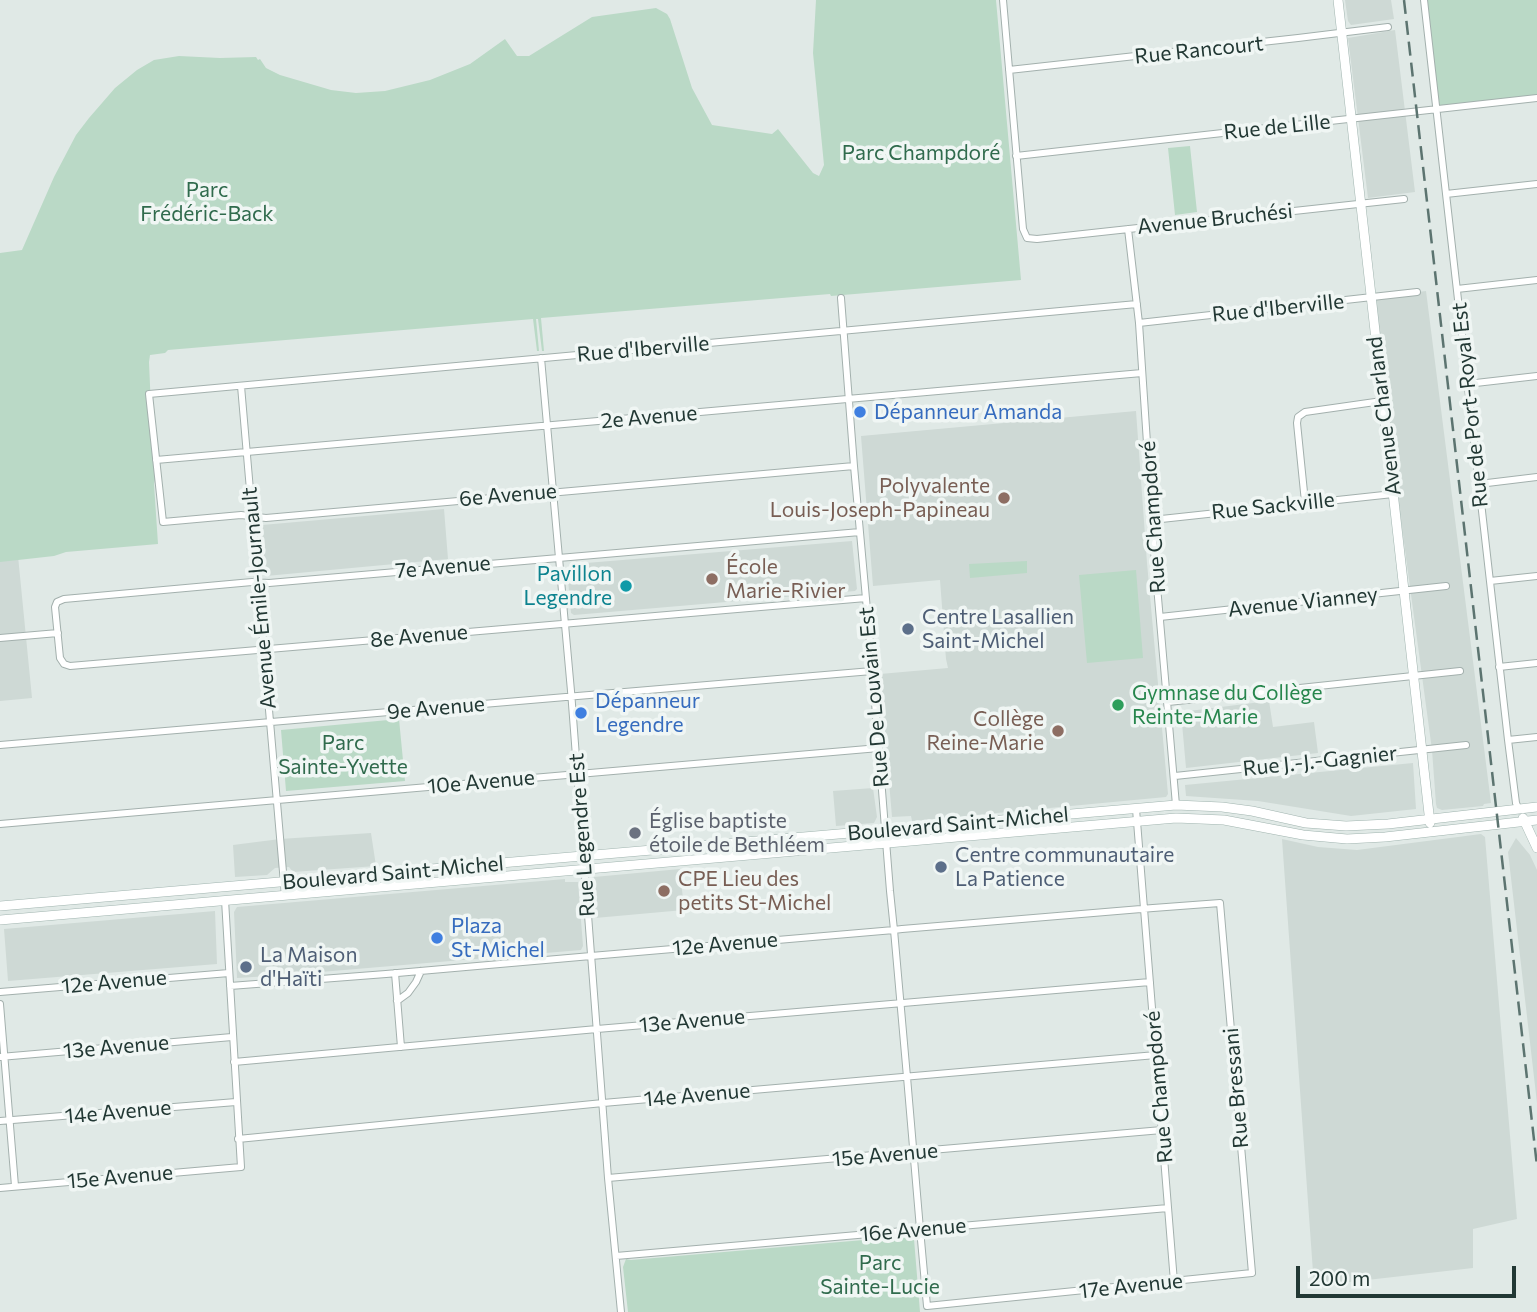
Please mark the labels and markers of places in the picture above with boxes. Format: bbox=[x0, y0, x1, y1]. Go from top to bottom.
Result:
place label: Dépanneur Amanda bbox=[874, 399, 1062, 425]
marker: Dépanneur Amanda bbox=[852, 404, 868, 420]
place label: Polyvalente Louis-Joseph-Papineau bbox=[770, 473, 990, 523]
marker: Polyvalente Louis-Joseph-Papineau bbox=[996, 490, 1012, 506]
place label: École Marie-Rivier bbox=[726, 554, 846, 604]
place label: Pavillon Legendre bbox=[523, 561, 612, 611]
marker: École Marie-Rivier bbox=[704, 571, 720, 587]
marker: Pavillon Legendre bbox=[618, 578, 634, 594]
place label: Centre Lasallien Saint-Michel bbox=[922, 604, 1074, 654]
marker: Centre Lasallien Saint-Michel bbox=[900, 621, 916, 637]
place label: Gymnase du Collège Reinte-Marie bbox=[1132, 680, 1323, 730]
place label: Dépanneur Legendre bbox=[595, 688, 700, 738]
marker: Gymnase du Collège Reinte-Marie bbox=[1110, 697, 1126, 713]
marker: Dépanneur Legendre bbox=[573, 705, 589, 721]
place label: Collège Reine-Marie bbox=[926, 706, 1044, 756]
marker: Collège Reine-Marie bbox=[1050, 723, 1066, 739]
place label: Église baptiste étoile de Bethléem bbox=[649, 808, 825, 858]
marker: Église baptiste étoile de Bethléem bbox=[627, 825, 643, 841]
place label: Centre communautaire La Patience bbox=[955, 842, 1174, 892]
marker: Centre communautaire La Patience bbox=[933, 859, 949, 875]
place label: CPE Lieu des petits St-Michel bbox=[678, 866, 831, 916]
marker: CPE Lieu des petits St-Michel bbox=[656, 883, 672, 899]
place label: Plaza St-Michel bbox=[451, 913, 545, 963]
marker: Plaza St-Michel bbox=[429, 930, 445, 946]
place label: La Maison d'Haïti bbox=[260, 942, 357, 992]
marker: La Maison d'Haïti bbox=[238, 959, 254, 975]

